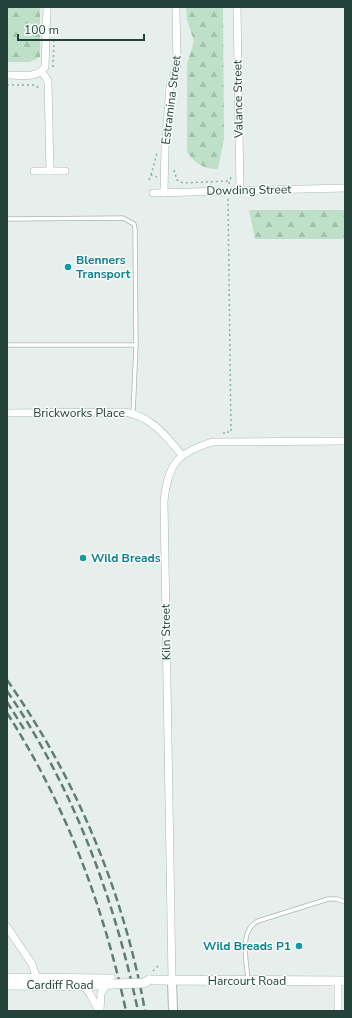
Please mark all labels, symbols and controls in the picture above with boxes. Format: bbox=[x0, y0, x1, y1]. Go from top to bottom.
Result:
scale bar bbox=[18, 16, 144, 42]
text: 100 m bbox=[24, 22, 59, 38]
street label: Estramina Street bbox=[158, 54, 184, 145]
street label: Valance Street bbox=[229, 59, 247, 139]
street label: Dowding Street bbox=[206, 181, 292, 199]
place label: Blenners Transport bbox=[76, 252, 131, 282]
marker: Blenners Transport bbox=[63, 262, 73, 272]
street label: Brickworks Place bbox=[33, 405, 125, 421]
place label: Wild Breads bbox=[91, 550, 161, 566]
marker: Wild Breads bbox=[78, 553, 88, 563]
street label: Kiln Street bbox=[157, 603, 174, 660]
place label: Wild Breads P1 bbox=[203, 938, 291, 954]
marker: Wild Breads P1 bbox=[294, 941, 304, 951]
street label: Harcourt Road bbox=[208, 973, 286, 989]
street label: Cardiff Road bbox=[26, 977, 94, 993]

